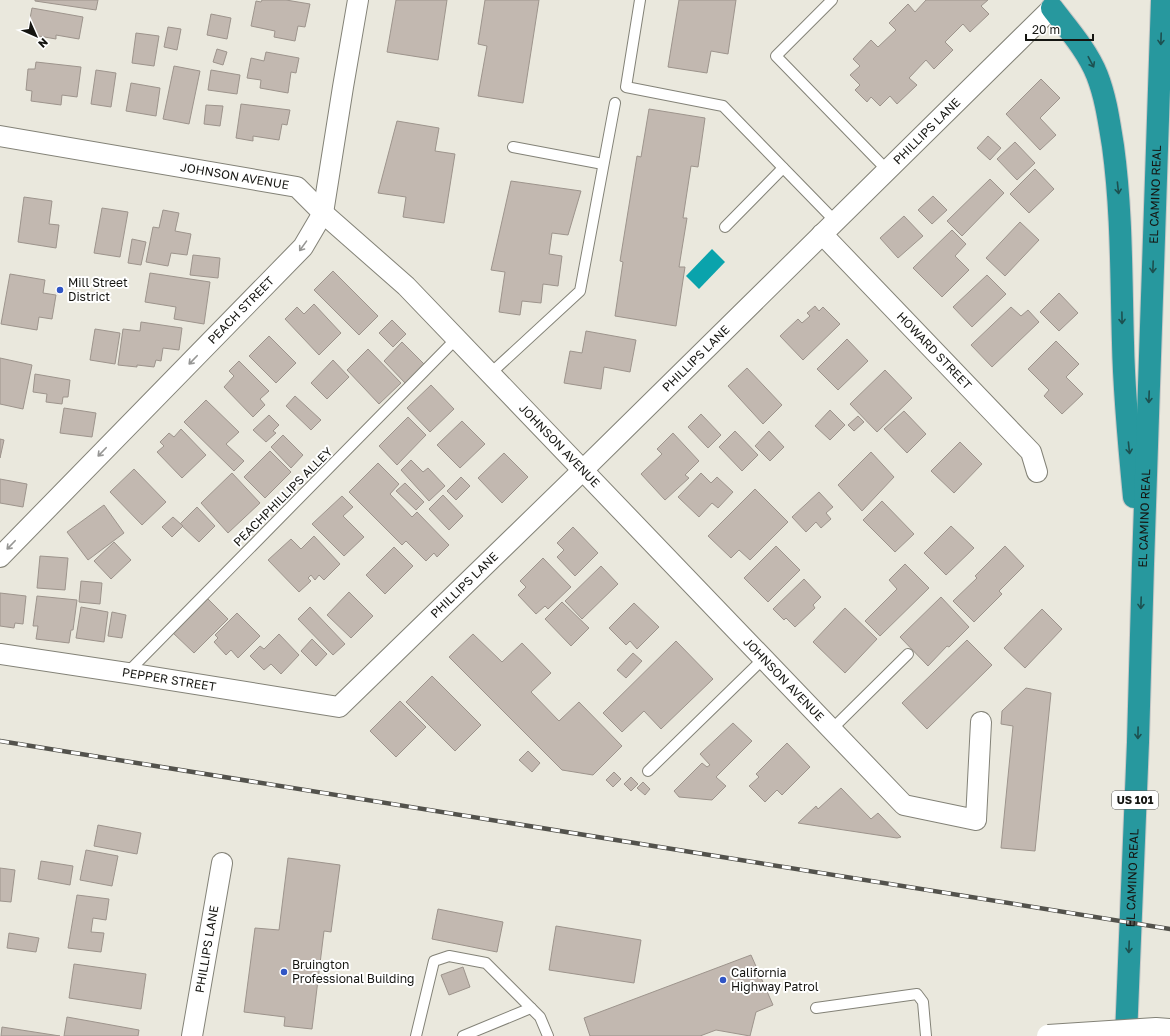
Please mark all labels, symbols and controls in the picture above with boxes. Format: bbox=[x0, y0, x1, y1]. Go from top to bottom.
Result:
north arrow bbox=[16, 16, 56, 56]
scale bar bbox=[1026, 16, 1093, 42]
text: 20 m bbox=[1032, 22, 1060, 37]
one-way arrow bbox=[1157, 32, 1165, 45]
text: N bbox=[36, 36, 51, 51]
one-way arrow bbox=[1087, 56, 1095, 68]
street label: PHILLIPS LANE bbox=[890, 94, 963, 167]
street label: EL CAMINO REAL bbox=[1146, 145, 1164, 244]
street label: JOHNSON AVENUE bbox=[179, 159, 290, 192]
one-way arrow bbox=[1114, 181, 1121, 194]
one-way arrow bbox=[299, 241, 307, 252]
one-way arrow bbox=[1149, 260, 1157, 273]
street label: PEACH STREET bbox=[204, 273, 278, 347]
place label: Mill Street District bbox=[68, 275, 128, 304]
marker: Mill Street District bbox=[55, 285, 65, 295]
street label: HOWARD STREET bbox=[894, 309, 975, 393]
one-way arrow bbox=[1118, 311, 1126, 324]
street label: PHILLIPS LANE bbox=[659, 322, 733, 395]
one-way arrow bbox=[188, 355, 198, 365]
one-way arrow bbox=[1145, 390, 1152, 403]
street label: JOHNSON AVENUE bbox=[516, 400, 603, 490]
one-way arrow bbox=[1125, 441, 1132, 454]
street label: PEACHPHILLIPS ALLEY bbox=[230, 444, 335, 549]
one-way arrow bbox=[97, 447, 107, 457]
street label: EL CAMINO REAL bbox=[1135, 469, 1153, 568]
one-way arrow bbox=[6, 540, 16, 550]
street label: PHILLIPS LANE bbox=[427, 549, 501, 621]
one-way arrow bbox=[1138, 596, 1145, 609]
street label: JOHNSON AVENUE bbox=[740, 634, 827, 724]
street label: PEPPER STREET bbox=[121, 664, 218, 694]
one-way arrow bbox=[1134, 726, 1142, 739]
road number: US 101 bbox=[1112, 791, 1158, 809]
street label: EL CAMINO REAL bbox=[1122, 828, 1141, 928]
street label: PHILLIPS LANE bbox=[192, 904, 221, 994]
one-way arrow bbox=[1125, 940, 1133, 953]
place label: Bruington Professional Building bbox=[292, 957, 414, 986]
place label: California Highway Patrol bbox=[731, 965, 819, 994]
marker: Bruington Professional Building bbox=[279, 967, 289, 977]
marker: California Highway Patrol bbox=[718, 975, 728, 985]

